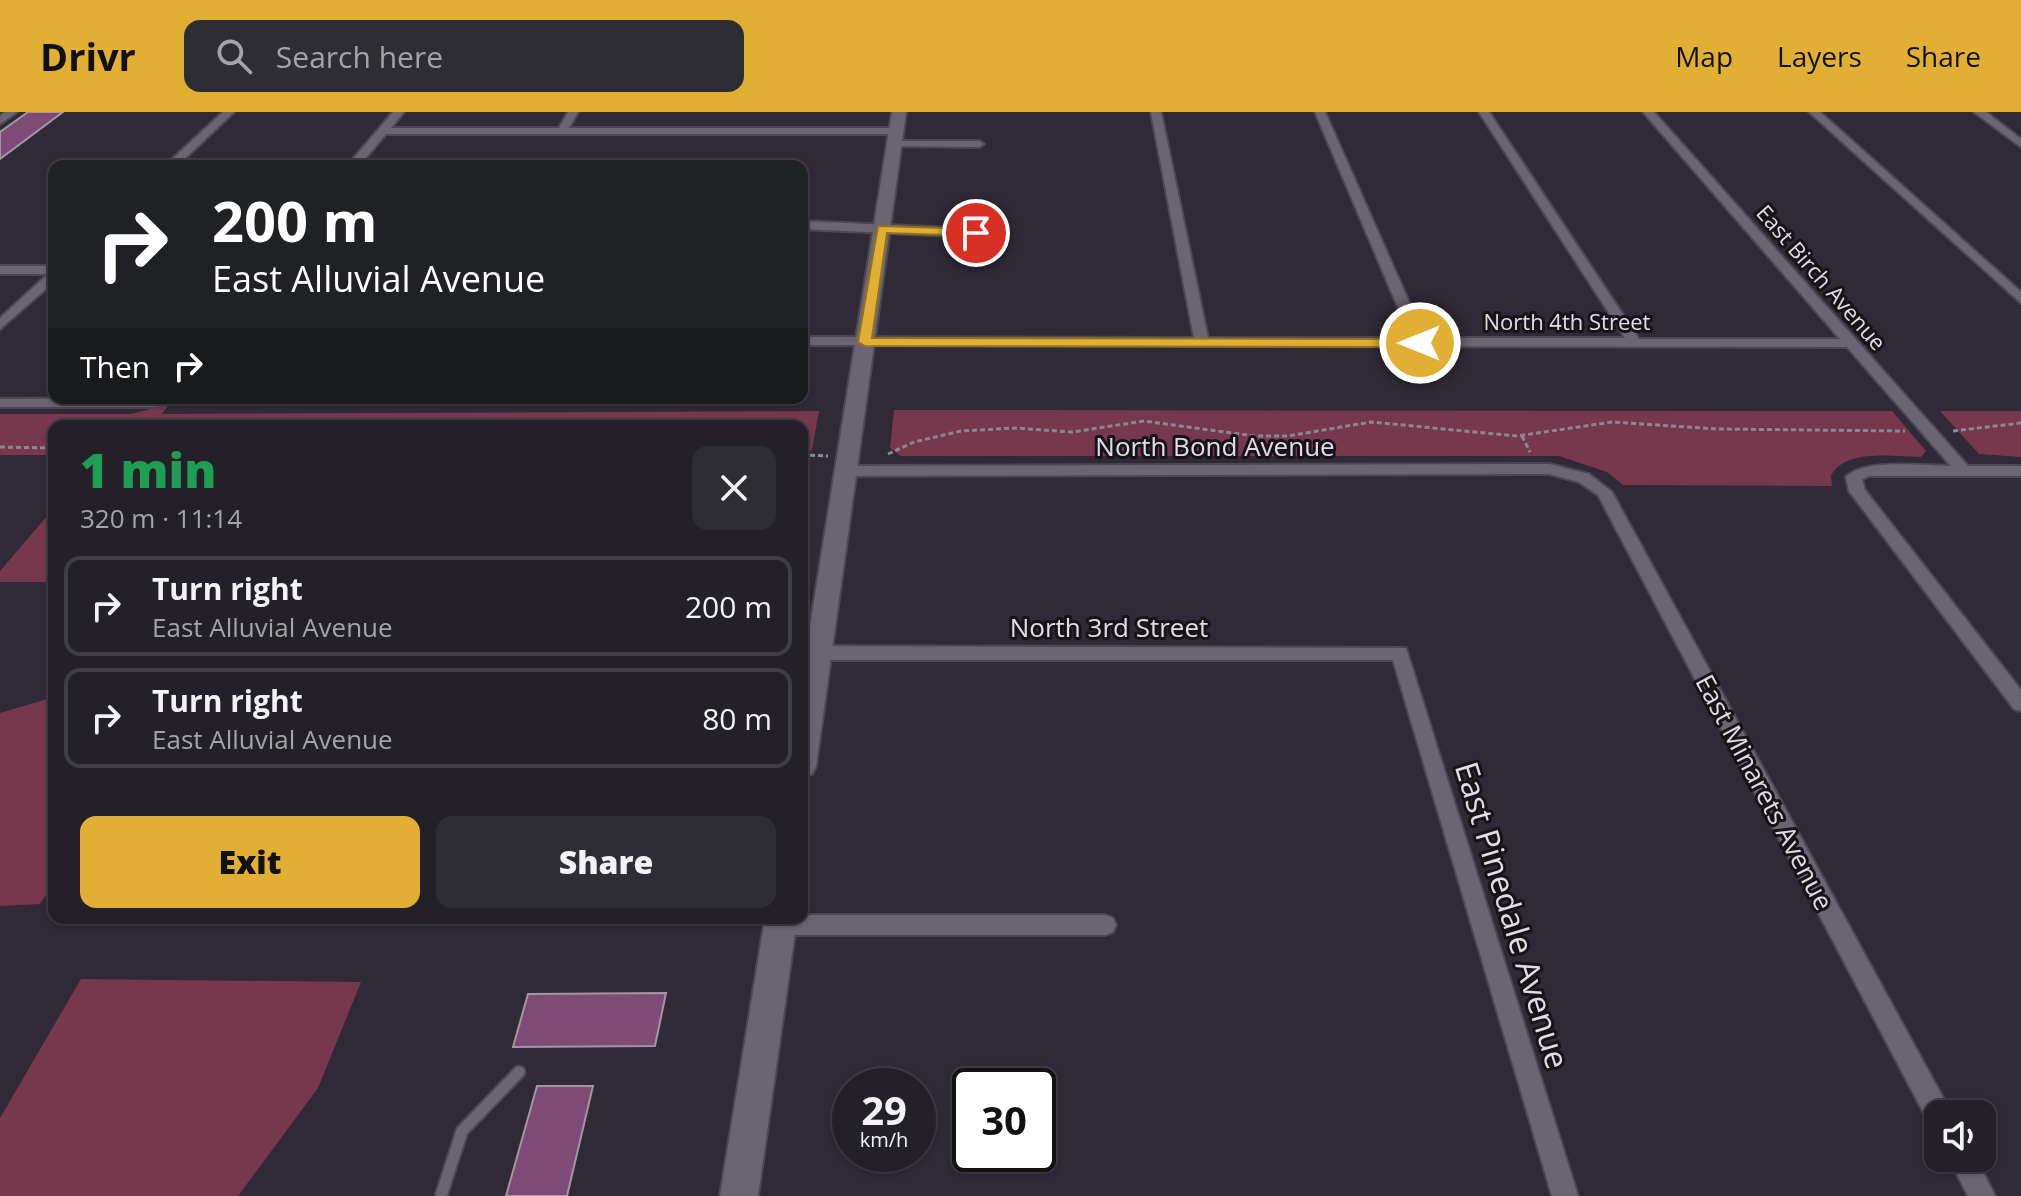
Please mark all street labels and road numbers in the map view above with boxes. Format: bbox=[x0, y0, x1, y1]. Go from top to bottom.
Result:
street label: East Birch Avenue bbox=[1750, 198, 1894, 356]
street label: North 4th Street bbox=[1484, 306, 1651, 336]
street label: North Bond Avenue bbox=[1095, 428, 1335, 464]
street label: North 3rd Street bbox=[1010, 609, 1208, 645]
street label: East Minarets Avenue bbox=[1688, 668, 1842, 916]
street label: East Pinedale Avenue bbox=[1446, 756, 1580, 1074]

